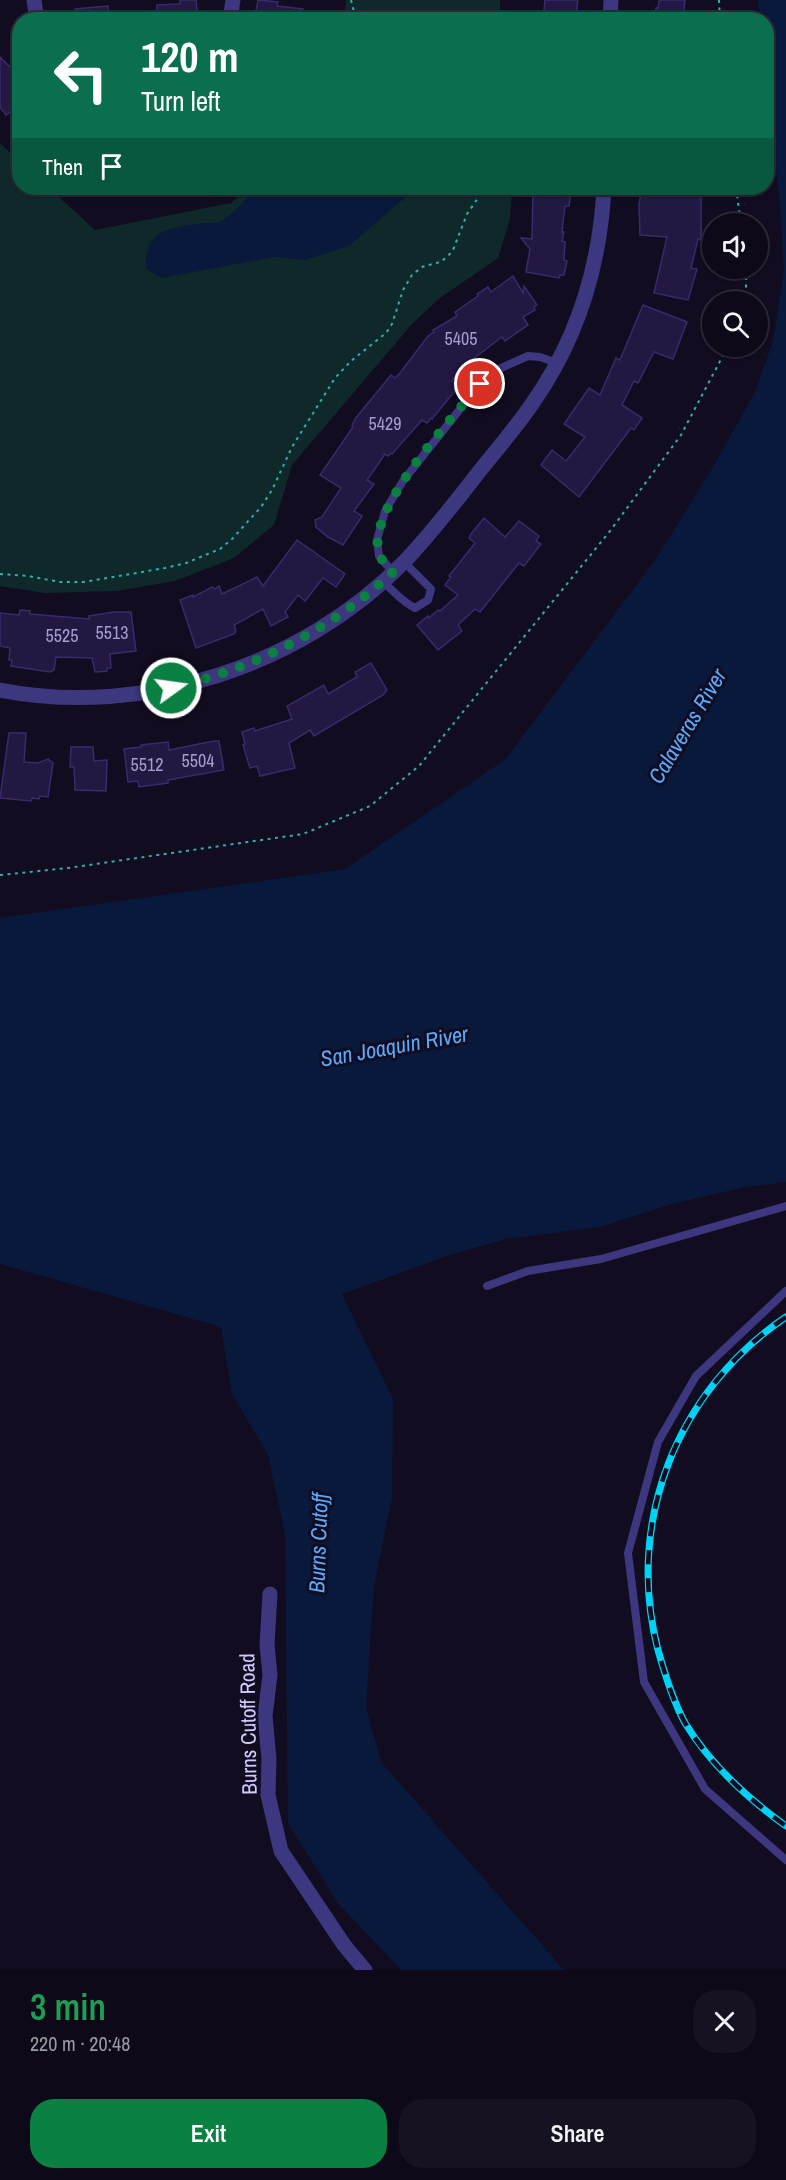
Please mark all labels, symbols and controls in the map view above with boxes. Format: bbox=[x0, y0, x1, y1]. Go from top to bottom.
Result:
text: 120 m bbox=[141, 29, 239, 85]
icon: left bbox=[42, 36, 120, 114]
text: Turn left bbox=[141, 83, 220, 119]
icon: arrive bbox=[95, 150, 128, 183]
text: Then bbox=[42, 152, 83, 182]
map controls bbox=[702, 213, 768, 357]
button: sound bbox=[702, 213, 768, 279]
button: search bbox=[702, 291, 768, 357]
house number: 5405 bbox=[445, 326, 477, 351]
pin bbox=[454, 358, 505, 409]
icon: arrive bbox=[463, 367, 496, 400]
house number: 5429 bbox=[369, 411, 401, 436]
house number: 5513 bbox=[96, 620, 128, 645]
house number: 5525 bbox=[46, 623, 78, 648]
position arrow bbox=[139, 656, 203, 720]
water label: Calaveras River bbox=[641, 662, 734, 789]
house number: 5504 bbox=[182, 748, 214, 773]
house number: 5512 bbox=[131, 752, 163, 777]
water label: San Joaquin River bbox=[318, 1018, 471, 1074]
water label: Burns Cutoff bbox=[301, 1490, 335, 1593]
street label: Burns Cutoff Road bbox=[232, 1653, 264, 1795]
text: 3 min bbox=[30, 1983, 106, 2031]
button: close bbox=[693, 1990, 756, 2053]
text: 220 m · 20:48 bbox=[30, 2030, 130, 2057]
button: Exit bbox=[30, 2099, 387, 2168]
button: Share bbox=[399, 2099, 756, 2168]

